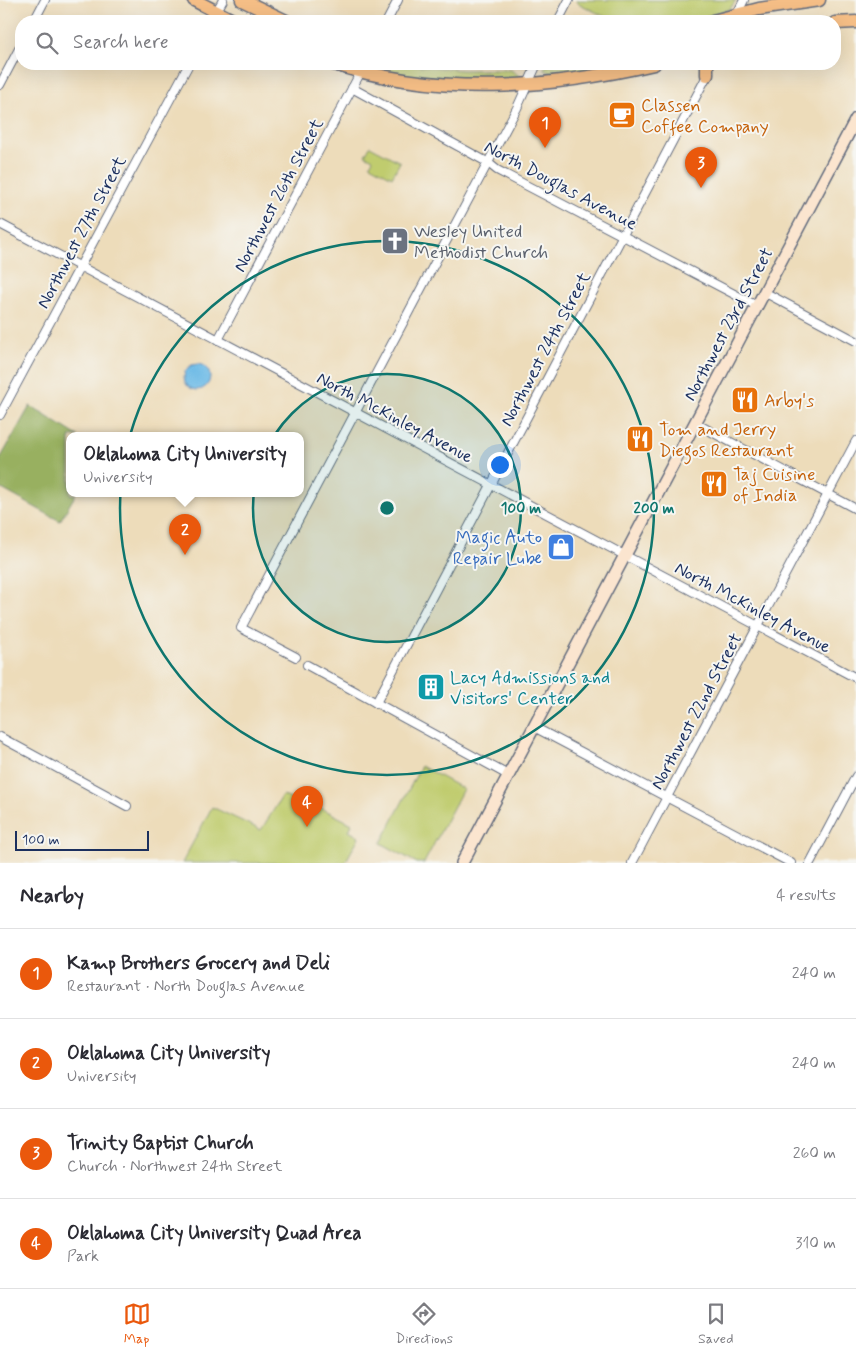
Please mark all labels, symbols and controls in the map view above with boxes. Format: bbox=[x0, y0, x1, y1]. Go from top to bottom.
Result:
search box bbox=[15, 15, 841, 70]
icon: search bbox=[33, 29, 61, 57]
text: Search here bbox=[73, 30, 169, 55]
place label: Classen Coffee Company bbox=[641, 94, 769, 139]
cafe icon: Classen Coffee Company bbox=[607, 100, 637, 130]
pin: 1 bbox=[529, 107, 561, 148]
street label: Northwest 26th Street bbox=[228, 114, 330, 276]
street label: North Douglas Avenue bbox=[479, 135, 641, 238]
pin: 3 bbox=[685, 147, 717, 188]
street label: Northwest 27th Street bbox=[31, 152, 133, 313]
place label: Wesley United Methodist Church bbox=[414, 220, 548, 265]
church icon: Wesley United Methodist Church bbox=[380, 226, 410, 256]
street label: Northwest 23rd Street bbox=[678, 244, 779, 405]
street label: Northwest 24th Street bbox=[495, 268, 597, 431]
street label: North McKinley Avenue bbox=[312, 366, 477, 469]
restaurant icon: Arby's bbox=[730, 385, 760, 415]
place label: Arby's bbox=[764, 389, 814, 413]
place label: Tom and Jerry Diegos Restaurant bbox=[659, 418, 794, 465]
restaurant icon: Tom and Jerry Diegos Restaurant bbox=[625, 424, 655, 454]
popup bbox=[66, 432, 304, 497]
text: Oklahoma City University bbox=[83, 442, 287, 467]
your location bbox=[487, 452, 513, 478]
place label: Taj Cuisine of India bbox=[733, 463, 815, 508]
text: University bbox=[83, 467, 153, 488]
restaurant icon: Taj Cuisine of India bbox=[699, 469, 729, 499]
centre of rings bbox=[378, 499, 396, 517]
text: 100 m bbox=[501, 499, 541, 519]
text: 200 m bbox=[634, 499, 675, 519]
pin: 2 bbox=[169, 514, 201, 555]
place label: Magic Auto Repair Lube bbox=[453, 526, 542, 571]
shop icon: Magic Auto Repair Lube bbox=[546, 532, 576, 562]
street label: North McKinley Avenue bbox=[670, 556, 835, 659]
street label: Northwest 22nd Street bbox=[645, 629, 748, 794]
place label: Lacy Admissions and Visitors' Center bbox=[450, 666, 610, 711]
building icon: Lacy Admissions and Visitors' Center bbox=[416, 672, 446, 702]
pin: 4 bbox=[291, 786, 323, 827]
scale bar bbox=[15, 828, 149, 851]
text: 100 m bbox=[22, 831, 60, 849]
text: Nearby bbox=[20, 882, 84, 910]
text: 4 results bbox=[776, 885, 836, 906]
text: Kamp Brothers Grocery and Deli bbox=[67, 951, 330, 976]
text: 1 bbox=[32, 963, 40, 984]
text: 240 m bbox=[792, 963, 836, 984]
text: Restaurant · North Douglas Avenue bbox=[67, 976, 305, 997]
text: Oklahoma City University bbox=[67, 1041, 271, 1066]
text: 2 bbox=[32, 1053, 40, 1074]
text: 240 m bbox=[792, 1053, 836, 1074]
text: University bbox=[67, 1066, 137, 1087]
text: Trinity Baptist Church bbox=[67, 1131, 254, 1156]
text: 3 bbox=[32, 1143, 40, 1164]
text: 260 m bbox=[793, 1143, 836, 1164]
text: Church · Northwest 24th Street bbox=[67, 1156, 283, 1177]
text: Oklahoma City University Quad Area bbox=[67, 1221, 362, 1246]
text: 4 bbox=[31, 1233, 41, 1254]
text: 310 m bbox=[795, 1233, 836, 1254]
text: Park bbox=[67, 1246, 99, 1267]
tab: Map bbox=[123, 1300, 151, 1348]
tab: Directions bbox=[396, 1300, 453, 1348]
tab: Saved bbox=[698, 1300, 733, 1348]

